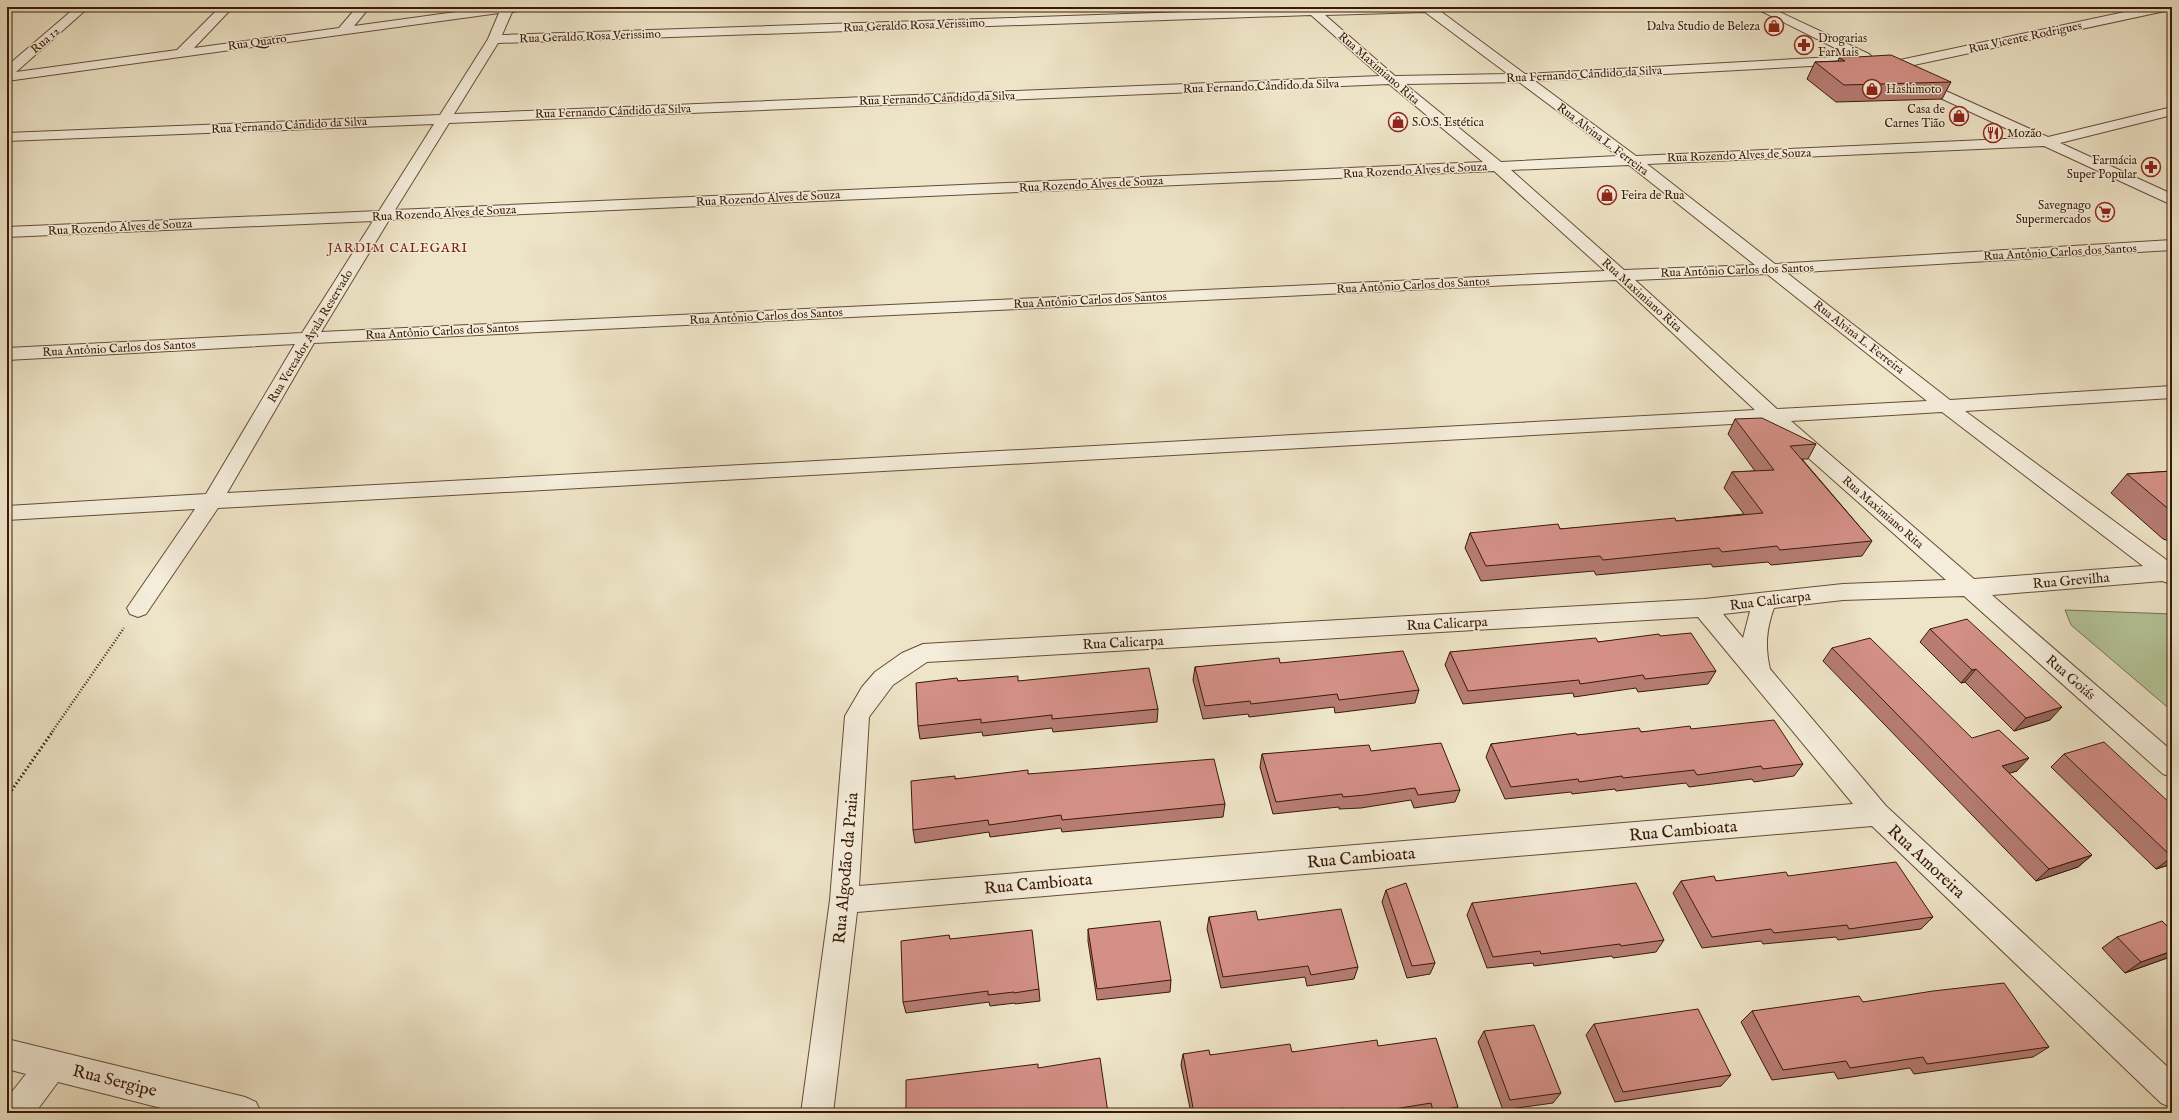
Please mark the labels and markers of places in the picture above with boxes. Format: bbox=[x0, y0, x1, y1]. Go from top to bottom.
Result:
shop icon: Dalva Studio de Beleza bbox=[1763, 15, 1785, 37]
place label: Dalva Studio de Beleza bbox=[1646, 19, 1761, 34]
place label: Drogarias FarMais bbox=[1818, 31, 1867, 60]
pharmacy icon: Drogarias FarMais bbox=[1793, 34, 1815, 56]
shop icon: Hashimoto bbox=[1861, 78, 1883, 100]
place label: Hashimoto bbox=[1886, 82, 1942, 97]
place label: Casa de Carnes Tião bbox=[1884, 102, 1946, 131]
shop icon: Casa de Carnes Tião bbox=[1948, 105, 1970, 127]
shop icon: S.O.S. Estética bbox=[1387, 111, 1409, 133]
place label: S.O.S. Estética bbox=[1412, 115, 1485, 130]
restaurant icon: Mozão bbox=[1982, 122, 2004, 144]
place label: Mozão bbox=[2007, 126, 2042, 141]
place label: Farmácia Super Popular bbox=[2067, 153, 2138, 183]
pharmacy icon: Farmácia Super Popular bbox=[2140, 156, 2162, 178]
shop icon: Feira de Rua bbox=[1596, 184, 1618, 206]
place label: Feira de Rua bbox=[1621, 188, 1685, 203]
place label: Savegnago Supermercados bbox=[2016, 198, 2092, 228]
supermarket icon: Savegnago Supermercados bbox=[2094, 201, 2116, 223]

